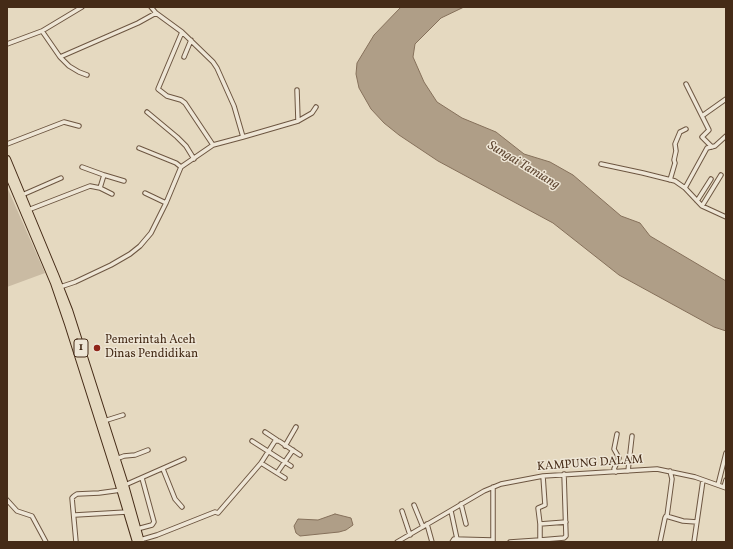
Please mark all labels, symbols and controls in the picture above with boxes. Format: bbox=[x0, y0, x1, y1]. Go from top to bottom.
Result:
water label: Sungai Tamiang bbox=[484, 138, 562, 194]
place label: Pemerintah Aceh Dinas Pendidikan bbox=[105, 334, 198, 362]
road number: 1 bbox=[74, 339, 88, 357]
marker: Pemerintah Aceh Dinas Pendidikan bbox=[92, 343, 102, 353]
street label: KAMPUNG DALAM bbox=[537, 453, 643, 475]

